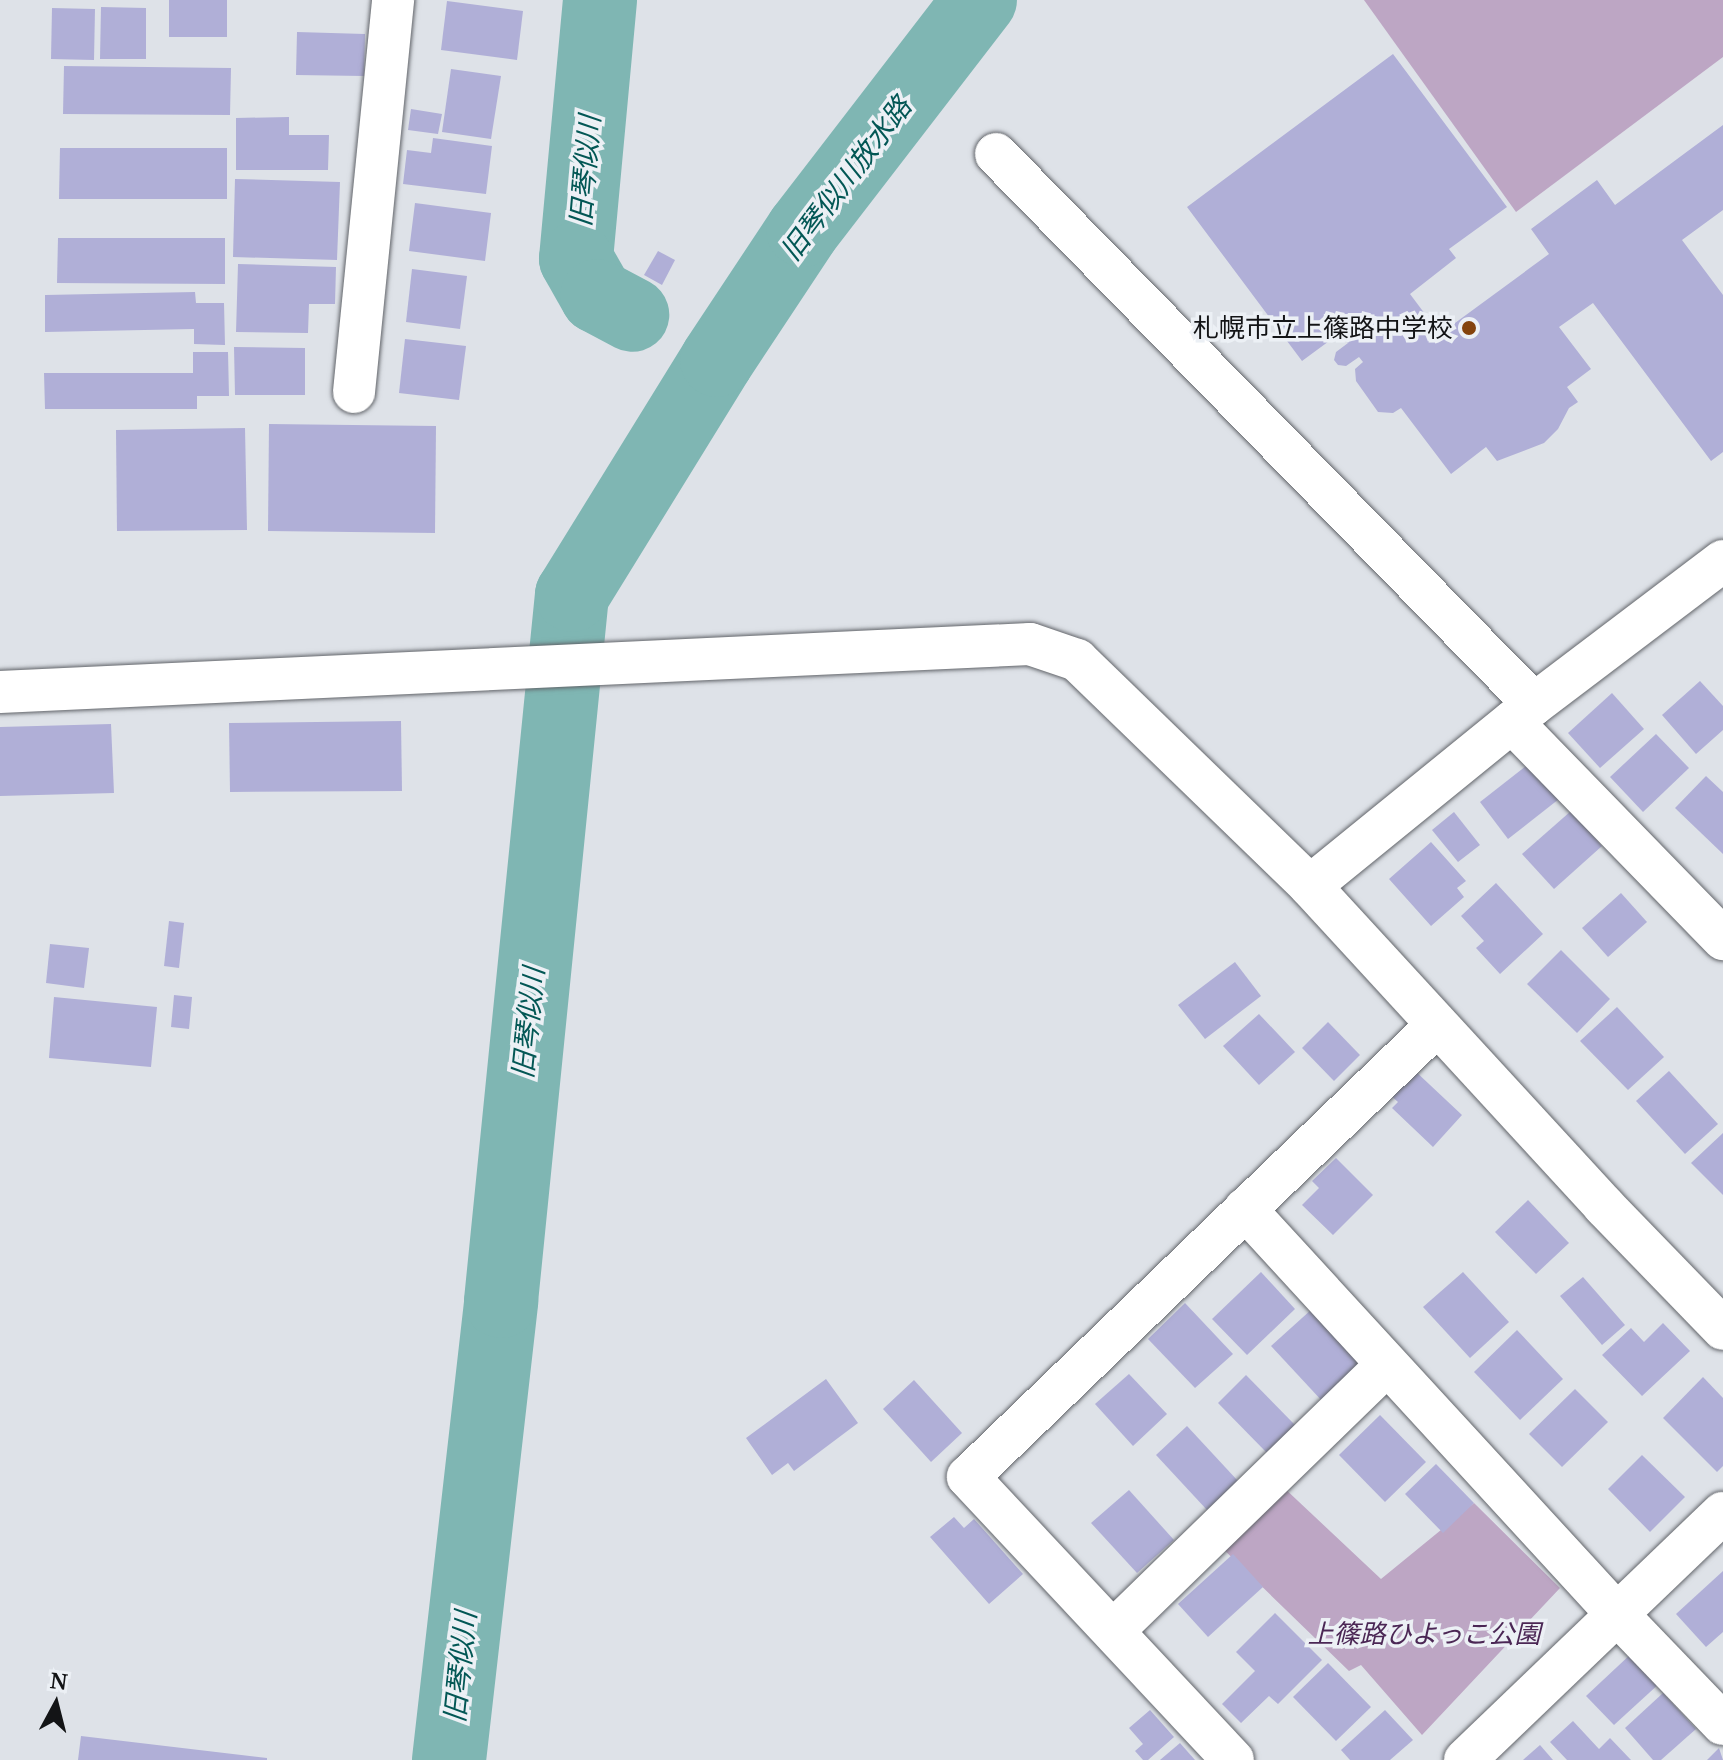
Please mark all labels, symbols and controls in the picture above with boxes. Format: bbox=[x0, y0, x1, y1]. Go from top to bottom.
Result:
water label: 旧琴似川放水路 bbox=[773, 90, 917, 266]
water label: 旧琴似川 bbox=[562, 114, 606, 228]
place label: 札幌市立上篠路中学校 bbox=[1193, 312, 1453, 344]
marker: 札幌市立上篠路中学校 bbox=[1460, 319, 1478, 337]
water label: 旧琴似川 bbox=[504, 966, 550, 1080]
water label: 旧琴似川 bbox=[436, 1610, 482, 1724]
park label: 上篠路ひよっこ公園 bbox=[1307, 1618, 1541, 1650]
north arrow bbox=[16, 1664, 96, 1744]
text: N bbox=[48, 1664, 69, 1696]

